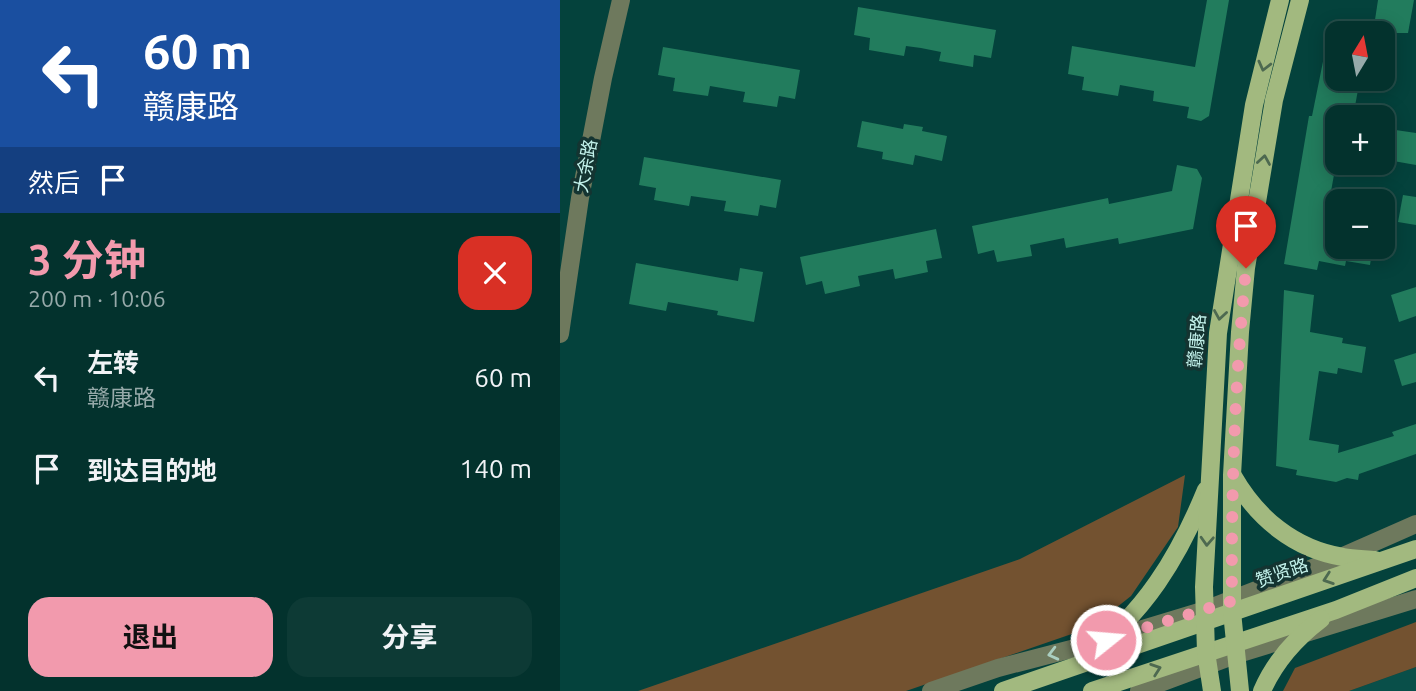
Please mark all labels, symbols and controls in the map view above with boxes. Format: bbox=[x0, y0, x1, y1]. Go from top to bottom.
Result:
north arrow bbox=[1325, 21, 1395, 91]
map controls bbox=[1325, 21, 1395, 259]
text: 60 m bbox=[143, 23, 252, 78]
icon: left bbox=[28, 28, 119, 119]
one-way arrow bbox=[1257, 60, 1272, 72]
text: 赣康路 bbox=[143, 88, 239, 124]
button: + bbox=[1325, 105, 1395, 175]
street label: 大余路 bbox=[570, 137, 600, 194]
one-way arrow bbox=[1256, 154, 1271, 166]
icon: arrive bbox=[94, 161, 132, 199]
text: 然后 bbox=[28, 168, 80, 197]
button: − bbox=[1325, 189, 1395, 259]
pin bbox=[1216, 196, 1276, 268]
icon: arrive bbox=[1227, 207, 1265, 245]
text: 3 分钟 bbox=[28, 236, 146, 283]
button: close bbox=[458, 236, 532, 310]
text: 200 m · 10:06 bbox=[28, 286, 166, 311]
one-way arrow bbox=[1213, 309, 1228, 320]
street label: 赣康路 bbox=[1184, 313, 1208, 369]
text: 左转 bbox=[87, 348, 139, 377]
icon: left bbox=[28, 359, 66, 397]
text: 60 m bbox=[474, 363, 532, 392]
text: 赣康路 bbox=[87, 385, 156, 410]
icon: arrive bbox=[28, 450, 66, 488]
text: 140 m bbox=[460, 454, 532, 483]
text: 到达目的地 bbox=[87, 456, 217, 485]
one-way arrow bbox=[1199, 536, 1214, 547]
street label: 赞贤路 bbox=[1253, 554, 1310, 590]
one-way arrow bbox=[1323, 571, 1335, 585]
button: 退出 bbox=[28, 597, 273, 677]
button: 分享 bbox=[287, 597, 532, 677]
position arrow bbox=[1069, 603, 1143, 677]
one-way arrow bbox=[1047, 646, 1059, 660]
one-way arrow bbox=[1150, 663, 1162, 677]

